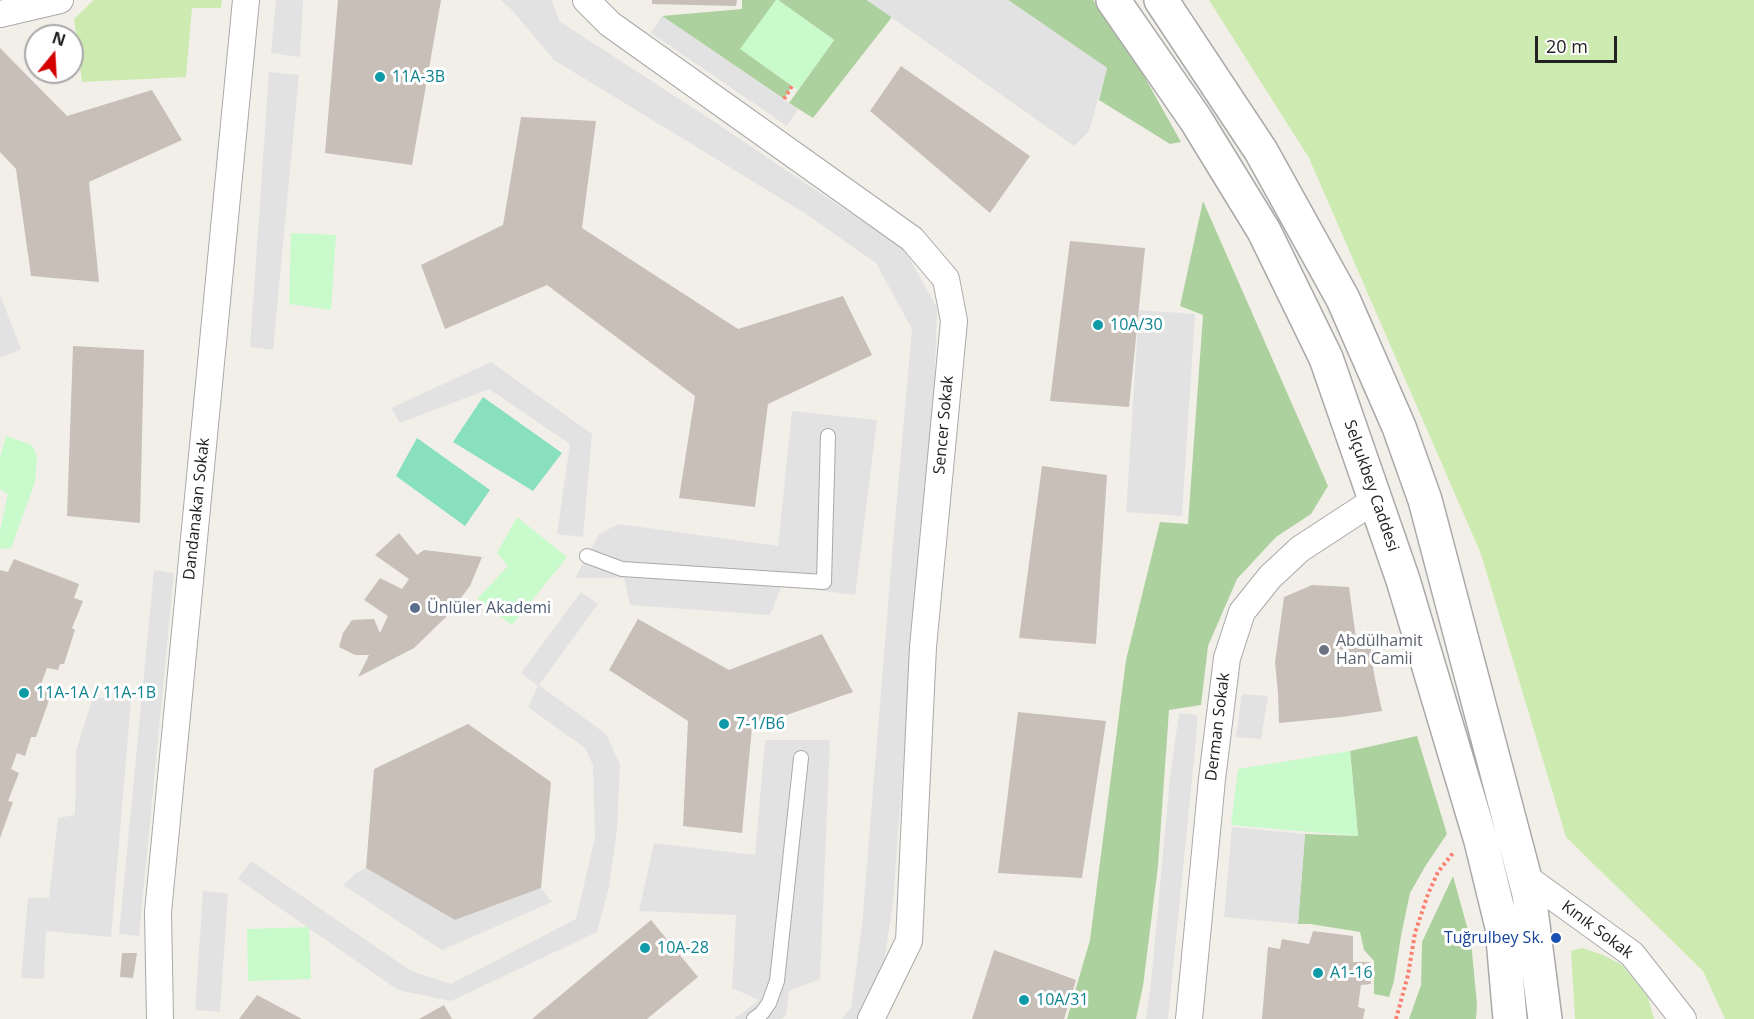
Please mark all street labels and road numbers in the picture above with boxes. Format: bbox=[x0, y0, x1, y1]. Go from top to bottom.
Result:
street label: Sencer Sokak bbox=[930, 375, 958, 475]
street label: Selçukbey Caddesi bbox=[1339, 418, 1403, 554]
street label: Dandanakan Sokak bbox=[180, 437, 214, 581]
street label: Derman Sokak bbox=[1202, 672, 1234, 782]
street label: Kınık Sokak bbox=[1558, 897, 1636, 963]

